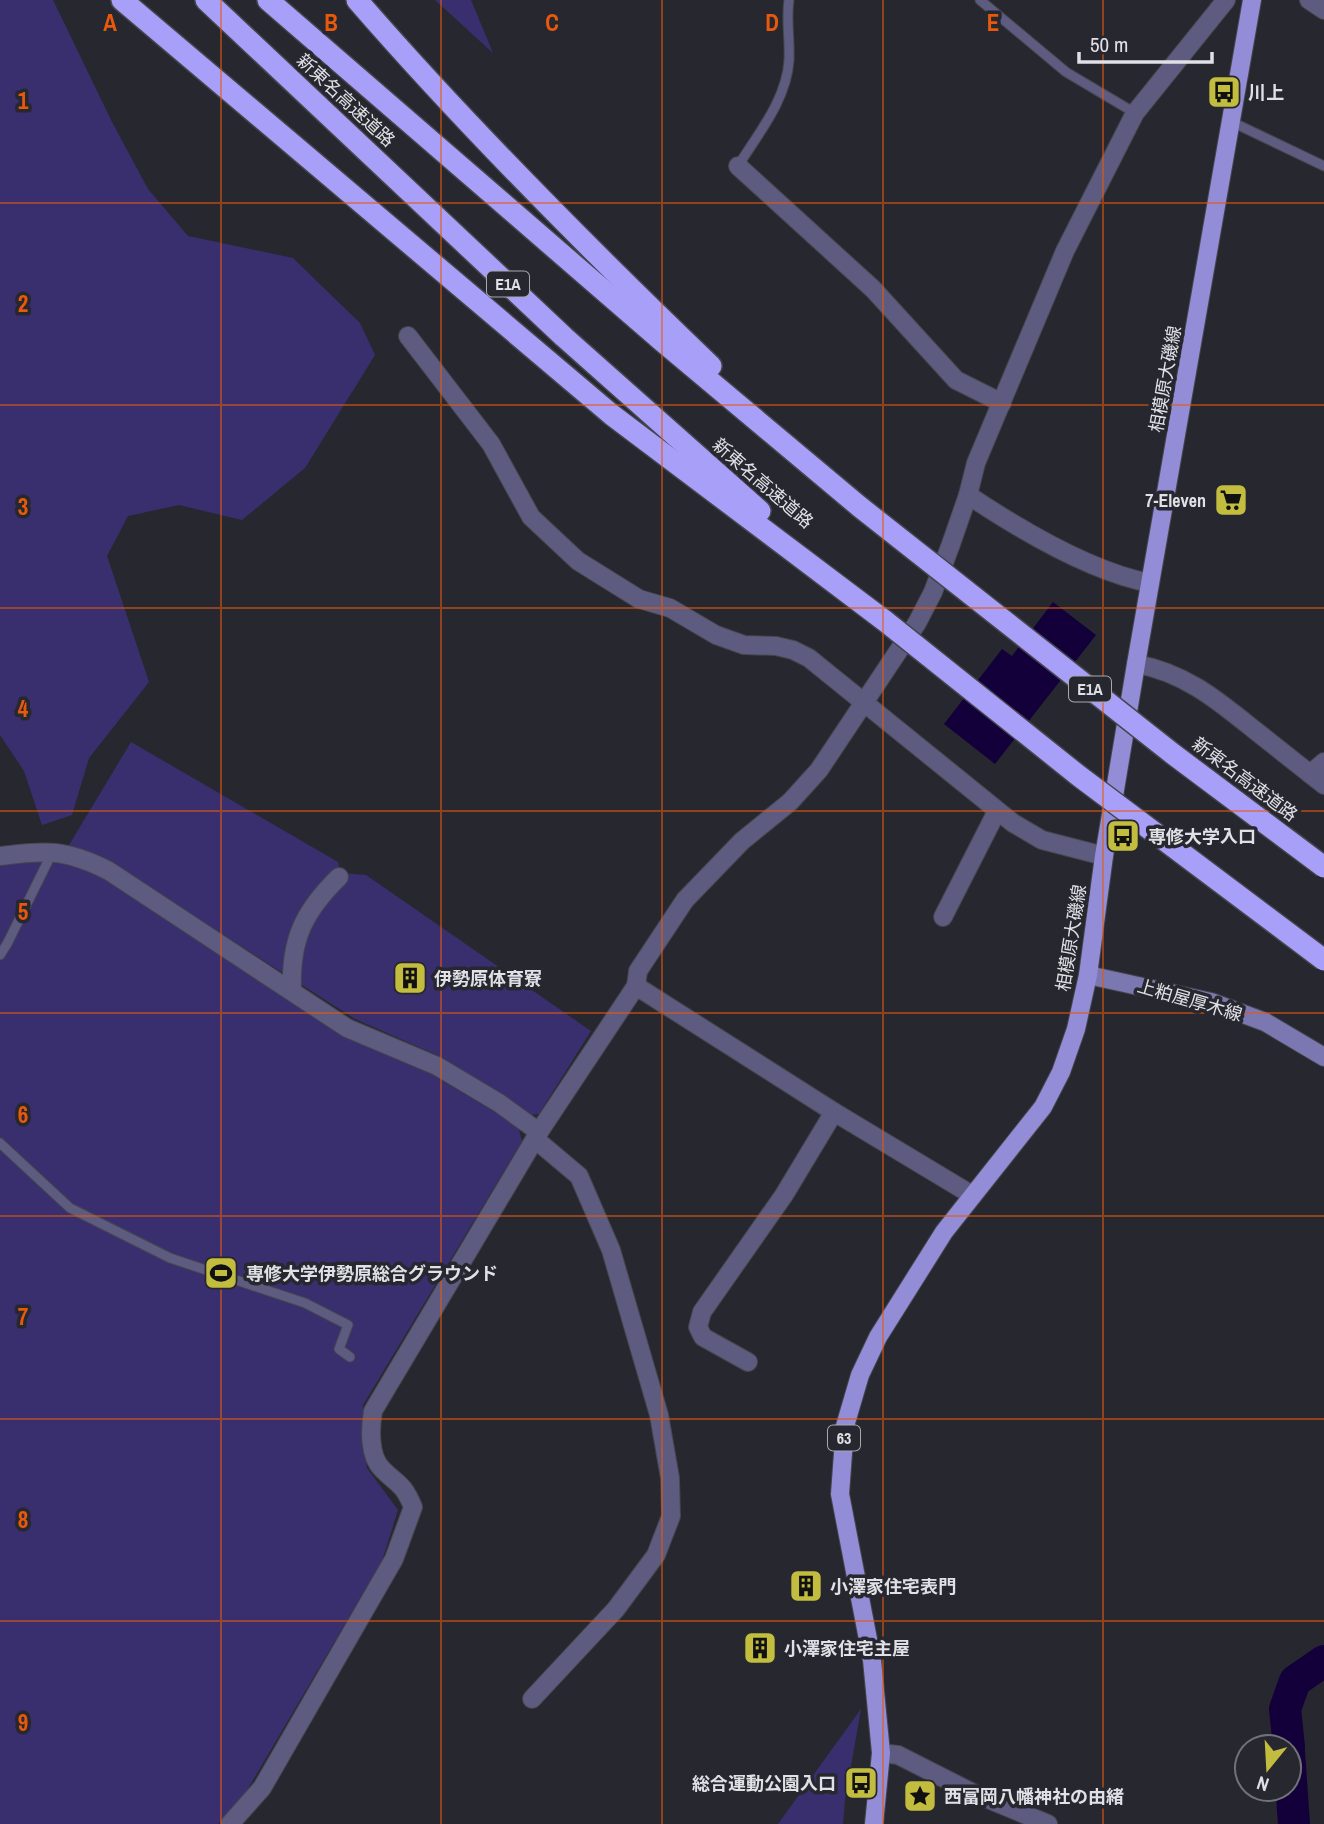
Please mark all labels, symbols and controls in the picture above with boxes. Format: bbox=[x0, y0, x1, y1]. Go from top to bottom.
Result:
text: A bbox=[103, 7, 117, 38]
text: B bbox=[324, 7, 338, 38]
text: C bbox=[545, 7, 559, 38]
text: D bbox=[765, 7, 779, 38]
text: E bbox=[987, 7, 999, 38]
scale bar bbox=[1079, 21, 1212, 65]
text: 50 m bbox=[1090, 30, 1128, 59]
street label: 新東名高速道路 bbox=[291, 48, 401, 152]
bus stop icon: 川上 bbox=[1205, 73, 1243, 111]
place label: 川上 bbox=[1248, 80, 1284, 105]
text: 1 bbox=[18, 85, 29, 116]
road number: E1A bbox=[487, 272, 529, 296]
text: 2 bbox=[18, 288, 28, 319]
street label: 相模原大磯線 bbox=[1143, 324, 1187, 434]
street label: 新東名高速道路 bbox=[707, 432, 819, 534]
supermarket icon: 7-Eleven bbox=[1212, 481, 1250, 519]
place label: 7-Eleven bbox=[1145, 488, 1206, 513]
text: 3 bbox=[18, 491, 28, 522]
road number: E1A bbox=[1069, 676, 1111, 702]
text: 4 bbox=[18, 693, 29, 724]
street label: 新東名高速道路 bbox=[1187, 731, 1303, 827]
bus stop icon: 専修大学入口 bbox=[1104, 817, 1142, 855]
place label: 専修大学入口 bbox=[1148, 824, 1256, 849]
street label: 相模原大磯線 bbox=[1050, 883, 1092, 993]
text: 5 bbox=[18, 896, 28, 927]
building icon: 伊勢原体育寮 bbox=[391, 959, 429, 997]
place label: 伊勢原体育寮 bbox=[434, 966, 542, 991]
street label: 上粕屋厚木線 bbox=[1135, 973, 1245, 1027]
text: 6 bbox=[18, 1099, 28, 1130]
sports icon: 専修大学伊勢原総合グラウンド bbox=[202, 1254, 240, 1292]
place label: 専修大学伊勢原総合グラウンド bbox=[246, 1261, 498, 1286]
text: 7 bbox=[18, 1301, 28, 1332]
road number: 63 bbox=[828, 1426, 860, 1450]
text: 8 bbox=[18, 1504, 28, 1535]
building icon: 小澤家住宅表門 bbox=[787, 1567, 825, 1605]
place label: 小澤家住宅表門 bbox=[830, 1574, 956, 1599]
building icon: 小澤家住宅主屋 bbox=[741, 1629, 779, 1667]
place label: 小澤家住宅主屋 bbox=[784, 1636, 910, 1661]
text: 9 bbox=[18, 1707, 28, 1738]
north arrow bbox=[1233, 1733, 1303, 1803]
bus stop icon: 総合運動公園入口 bbox=[842, 1764, 880, 1802]
text: N bbox=[1253, 1770, 1272, 1798]
place label: 総合運動公園入口 bbox=[692, 1771, 836, 1796]
place icon: 西富岡八幡神社の由緒 bbox=[901, 1777, 939, 1815]
place label: 西富岡八幡神社の由緒 bbox=[944, 1784, 1124, 1809]

